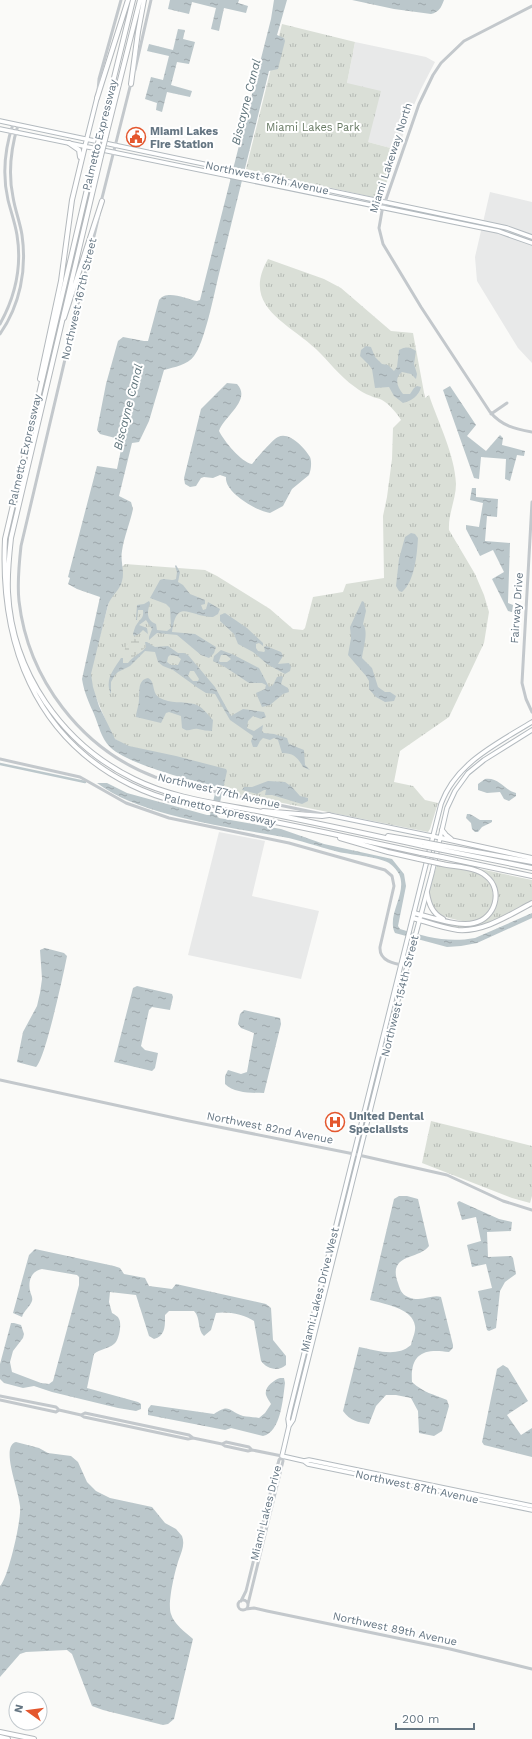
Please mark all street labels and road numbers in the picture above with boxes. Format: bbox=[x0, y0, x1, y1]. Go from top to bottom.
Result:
street label: Palmetto Expressway bbox=[80, 78, 120, 192]
street label: Miami Lakeway North bbox=[367, 101, 415, 215]
street label: Northwest 67th Avenue bbox=[204, 159, 330, 197]
street label: Northwest 167th Street bbox=[59, 236, 99, 361]
street label: Palmetto Expressway bbox=[6, 393, 44, 507]
street label: Fairway Drive bbox=[508, 572, 526, 644]
street label: Northwest 77th Avenue bbox=[157, 771, 281, 811]
street label: Palmetto Expressway bbox=[163, 791, 277, 829]
street label: Northwest 154th Street bbox=[379, 933, 422, 1058]
street label: Northwest 82nd Avenue bbox=[206, 1109, 334, 1147]
street label: Miami Lakes Drive West bbox=[298, 1226, 342, 1354]
street label: Miami Lakes Drive bbox=[248, 1464, 284, 1562]
street label: Northwest 87th Avenue bbox=[354, 1468, 480, 1506]
street label: Northwest 89th Avenue bbox=[332, 1609, 458, 1649]

